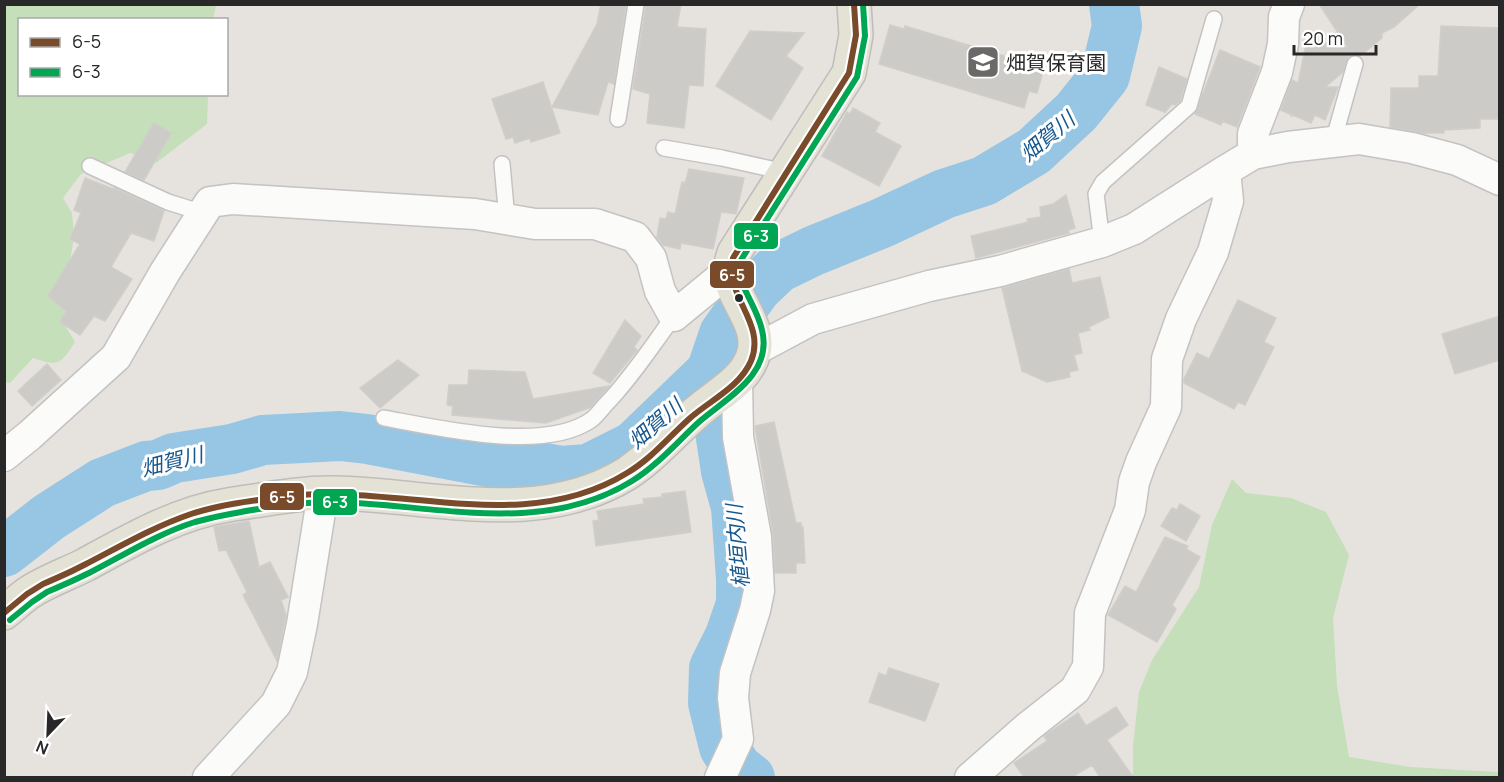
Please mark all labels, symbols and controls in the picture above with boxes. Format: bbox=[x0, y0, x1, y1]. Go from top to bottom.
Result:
legend bbox=[18, 18, 228, 96]
scale bar bbox=[1294, 18, 1376, 56]
text: 20 m bbox=[1303, 26, 1343, 50]
text: 6-5 bbox=[72, 29, 101, 53]
school or university icon: 畑賀保育園 bbox=[965, 44, 1001, 80]
place label: 畑賀保育園 bbox=[1006, 49, 1106, 76]
text: 6-3 bbox=[72, 59, 101, 83]
water label: 畑賀川 bbox=[1014, 104, 1082, 167]
line badge: 6-3 bbox=[733, 222, 779, 250]
text: 6-3 bbox=[743, 225, 769, 247]
line badge: 6-5 bbox=[709, 260, 755, 289]
text: 6-5 bbox=[719, 264, 745, 286]
unlabelled marker bbox=[733, 292, 745, 304]
water label: 畑賀川 bbox=[622, 390, 689, 454]
water label: 畑賀川 bbox=[138, 439, 208, 482]
line badge: 6-5 bbox=[259, 482, 305, 511]
text: 6-5 bbox=[269, 486, 295, 508]
line badge: 6-3 bbox=[312, 488, 358, 516]
text: 6-3 bbox=[322, 491, 348, 513]
water label: 植垣内川 bbox=[719, 501, 755, 589]
north arrow bbox=[18, 704, 78, 764]
text: N bbox=[33, 735, 52, 760]

